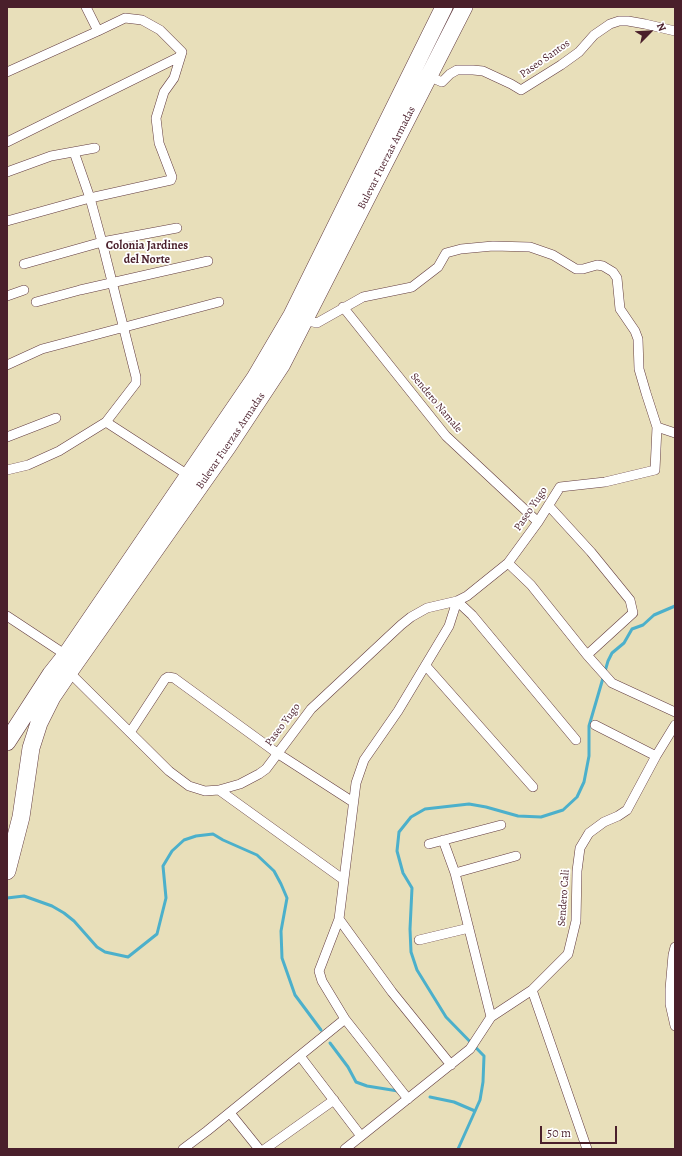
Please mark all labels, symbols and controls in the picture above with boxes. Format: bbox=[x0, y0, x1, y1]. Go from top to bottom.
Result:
north arrow bbox=[630, 12, 670, 52]
text: N bbox=[653, 20, 670, 34]
street label: Paseo Santos bbox=[517, 37, 573, 81]
street label: Bulevar Fuerzas Armadas bbox=[355, 104, 419, 212]
district label: Colonia Jardines del Norte bbox=[106, 239, 188, 267]
street label: Sendero Namale bbox=[407, 370, 465, 436]
street label: Bulevar Fuerzas Armadas bbox=[194, 390, 268, 492]
street label: Paseo Yugo bbox=[511, 484, 551, 534]
street label: Paseo Yugo bbox=[263, 701, 303, 749]
street label: Sendero Cali bbox=[555, 869, 573, 927]
scale bar bbox=[542, 1118, 619, 1144]
text: 50 m bbox=[547, 1125, 571, 1141]

